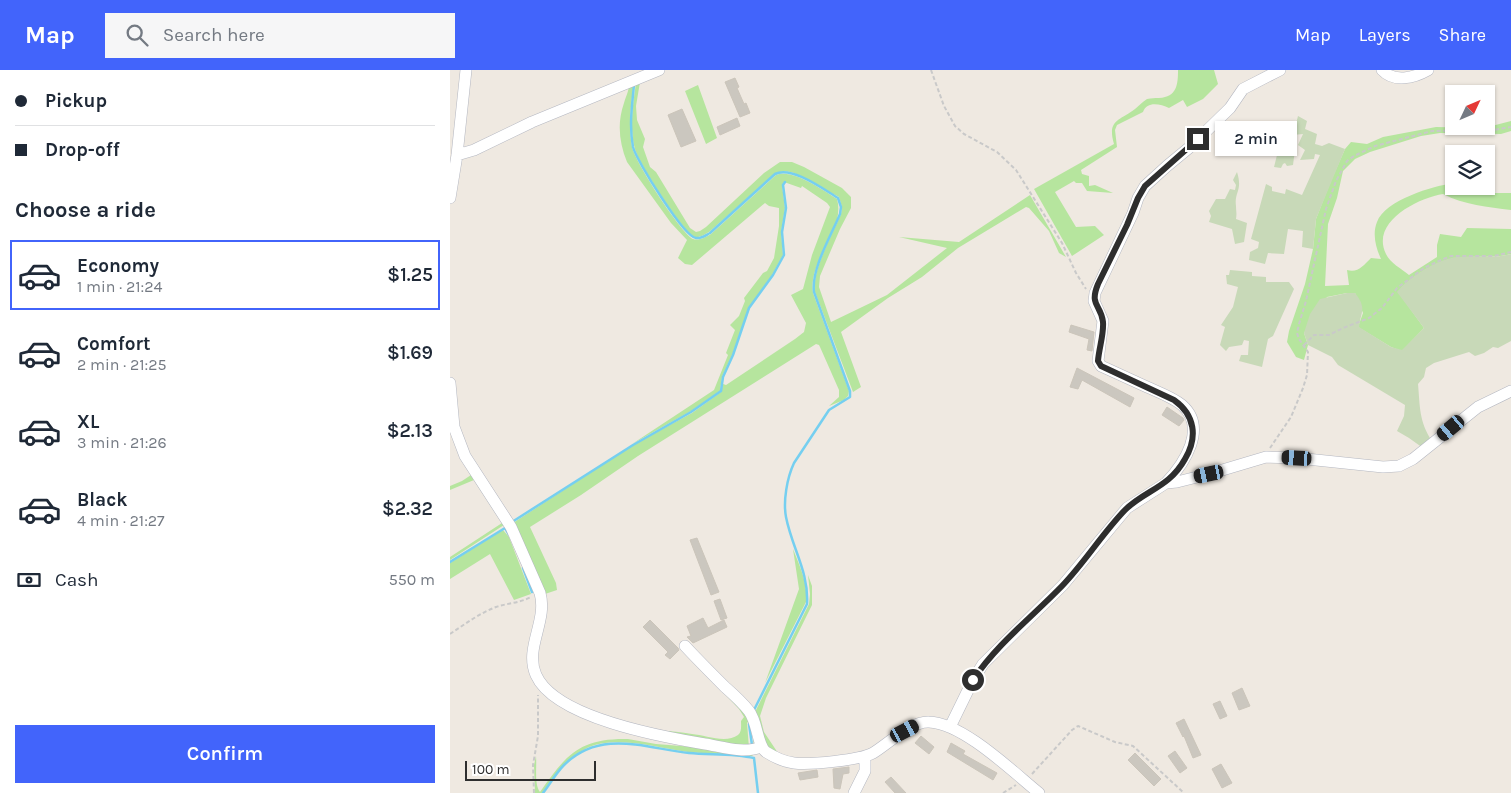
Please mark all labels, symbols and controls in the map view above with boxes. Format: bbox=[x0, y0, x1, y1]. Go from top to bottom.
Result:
search box bbox=[105, 13, 455, 58]
text: Map bbox=[25, 21, 75, 49]
icon: search bbox=[123, 21, 151, 49]
text: Search here bbox=[163, 24, 265, 46]
text: Map bbox=[1295, 24, 1331, 46]
text: Layers bbox=[1359, 24, 1411, 46]
text: Share bbox=[1439, 24, 1486, 46]
north arrow bbox=[1445, 85, 1495, 135]
map controls bbox=[1445, 85, 1495, 195]
text: Pickup bbox=[45, 90, 107, 112]
callout: 2 min bbox=[1216, 122, 1298, 156]
route end bbox=[1187, 128, 1209, 150]
text: 2 min bbox=[1234, 129, 1278, 148]
text: Drop-off bbox=[45, 139, 120, 161]
button: layers bbox=[1445, 145, 1495, 195]
text: Choose a ride bbox=[15, 197, 156, 223]
icon: car bbox=[17, 253, 62, 298]
text: Economy bbox=[77, 255, 159, 277]
text: $1.25 bbox=[387, 264, 433, 286]
text: 1 min · 21:24 bbox=[77, 277, 162, 296]
icon: car bbox=[17, 331, 62, 376]
text: Comfort bbox=[77, 333, 151, 355]
text: $1.69 bbox=[387, 342, 433, 364]
text: 2 min · 21:25 bbox=[77, 355, 166, 374]
icon: car bbox=[17, 409, 62, 454]
text: XL bbox=[77, 411, 99, 433]
car bbox=[1434, 413, 1467, 443]
text: $2.13 bbox=[387, 420, 433, 442]
text: 3 min · 21:26 bbox=[77, 433, 167, 452]
car bbox=[1281, 450, 1312, 466]
car bbox=[1192, 464, 1225, 484]
icon: car bbox=[17, 487, 62, 532]
text: Black bbox=[77, 489, 128, 511]
text: $2.32 bbox=[382, 498, 433, 520]
text: 4 min · 21:27 bbox=[77, 511, 165, 530]
icon: cash bbox=[15, 566, 43, 594]
text: Cash bbox=[55, 569, 99, 591]
text: 550 m bbox=[389, 570, 435, 589]
route start bbox=[962, 669, 984, 691]
car bbox=[888, 717, 921, 745]
button: Confirm bbox=[15, 725, 435, 783]
scale bar bbox=[465, 758, 596, 781]
text: 100 m bbox=[472, 761, 510, 778]

